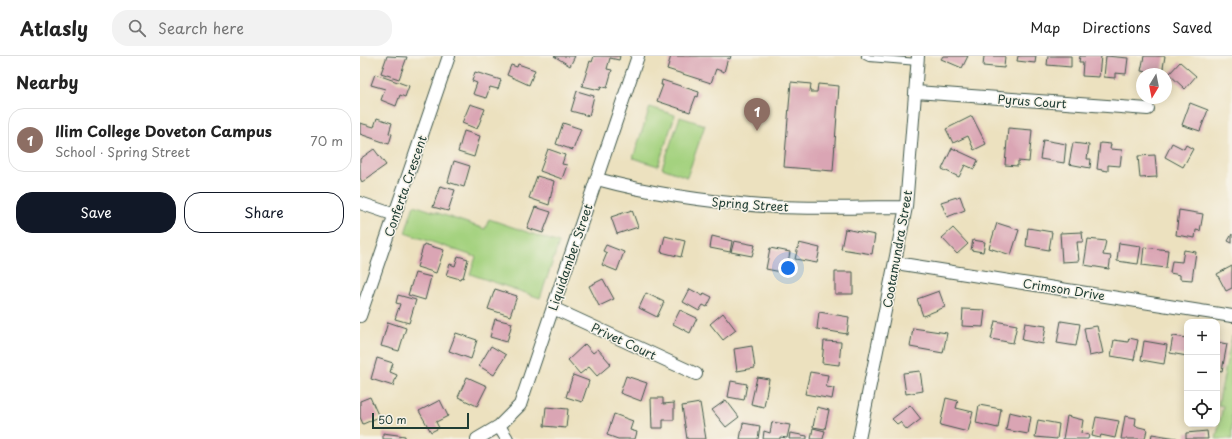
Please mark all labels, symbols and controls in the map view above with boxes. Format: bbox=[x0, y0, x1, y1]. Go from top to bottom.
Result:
search box bbox=[112, 10, 392, 46]
text: Atlasly bbox=[20, 14, 88, 42]
text: Search here bbox=[158, 16, 244, 39]
icon: search bbox=[126, 17, 148, 39]
text: Map bbox=[1030, 17, 1060, 38]
text: Directions bbox=[1082, 17, 1150, 38]
text: Saved bbox=[1172, 17, 1212, 38]
north arrow bbox=[1136, 68, 1172, 104]
text: Nearby bbox=[16, 69, 78, 95]
street label: Pyrus Court bbox=[997, 90, 1067, 112]
pin: 1 bbox=[744, 98, 770, 131]
text: Ilim College Doveton Campus bbox=[55, 119, 272, 142]
text: 1 bbox=[27, 131, 33, 150]
text: 70 m bbox=[310, 131, 343, 150]
street label: Conferta Crescent bbox=[379, 133, 431, 239]
text: School · Spring Street bbox=[55, 142, 190, 161]
street label: Cootamundra Street bbox=[878, 189, 916, 309]
button: Save bbox=[16, 192, 176, 233]
button: Share bbox=[184, 192, 344, 233]
street label: Spring Street bbox=[711, 192, 789, 216]
street label: Liquidamber Street bbox=[543, 201, 597, 313]
your location bbox=[778, 258, 798, 278]
street label: Crimson Drive bbox=[1022, 274, 1106, 304]
street label: Privet Court bbox=[589, 318, 660, 364]
map controls bbox=[1184, 319, 1220, 427]
button: + bbox=[1184, 319, 1220, 355]
button: − bbox=[1184, 355, 1220, 391]
button: locate bbox=[1184, 391, 1220, 427]
scale bar bbox=[372, 411, 469, 430]
text: 50 m bbox=[378, 411, 407, 428]

